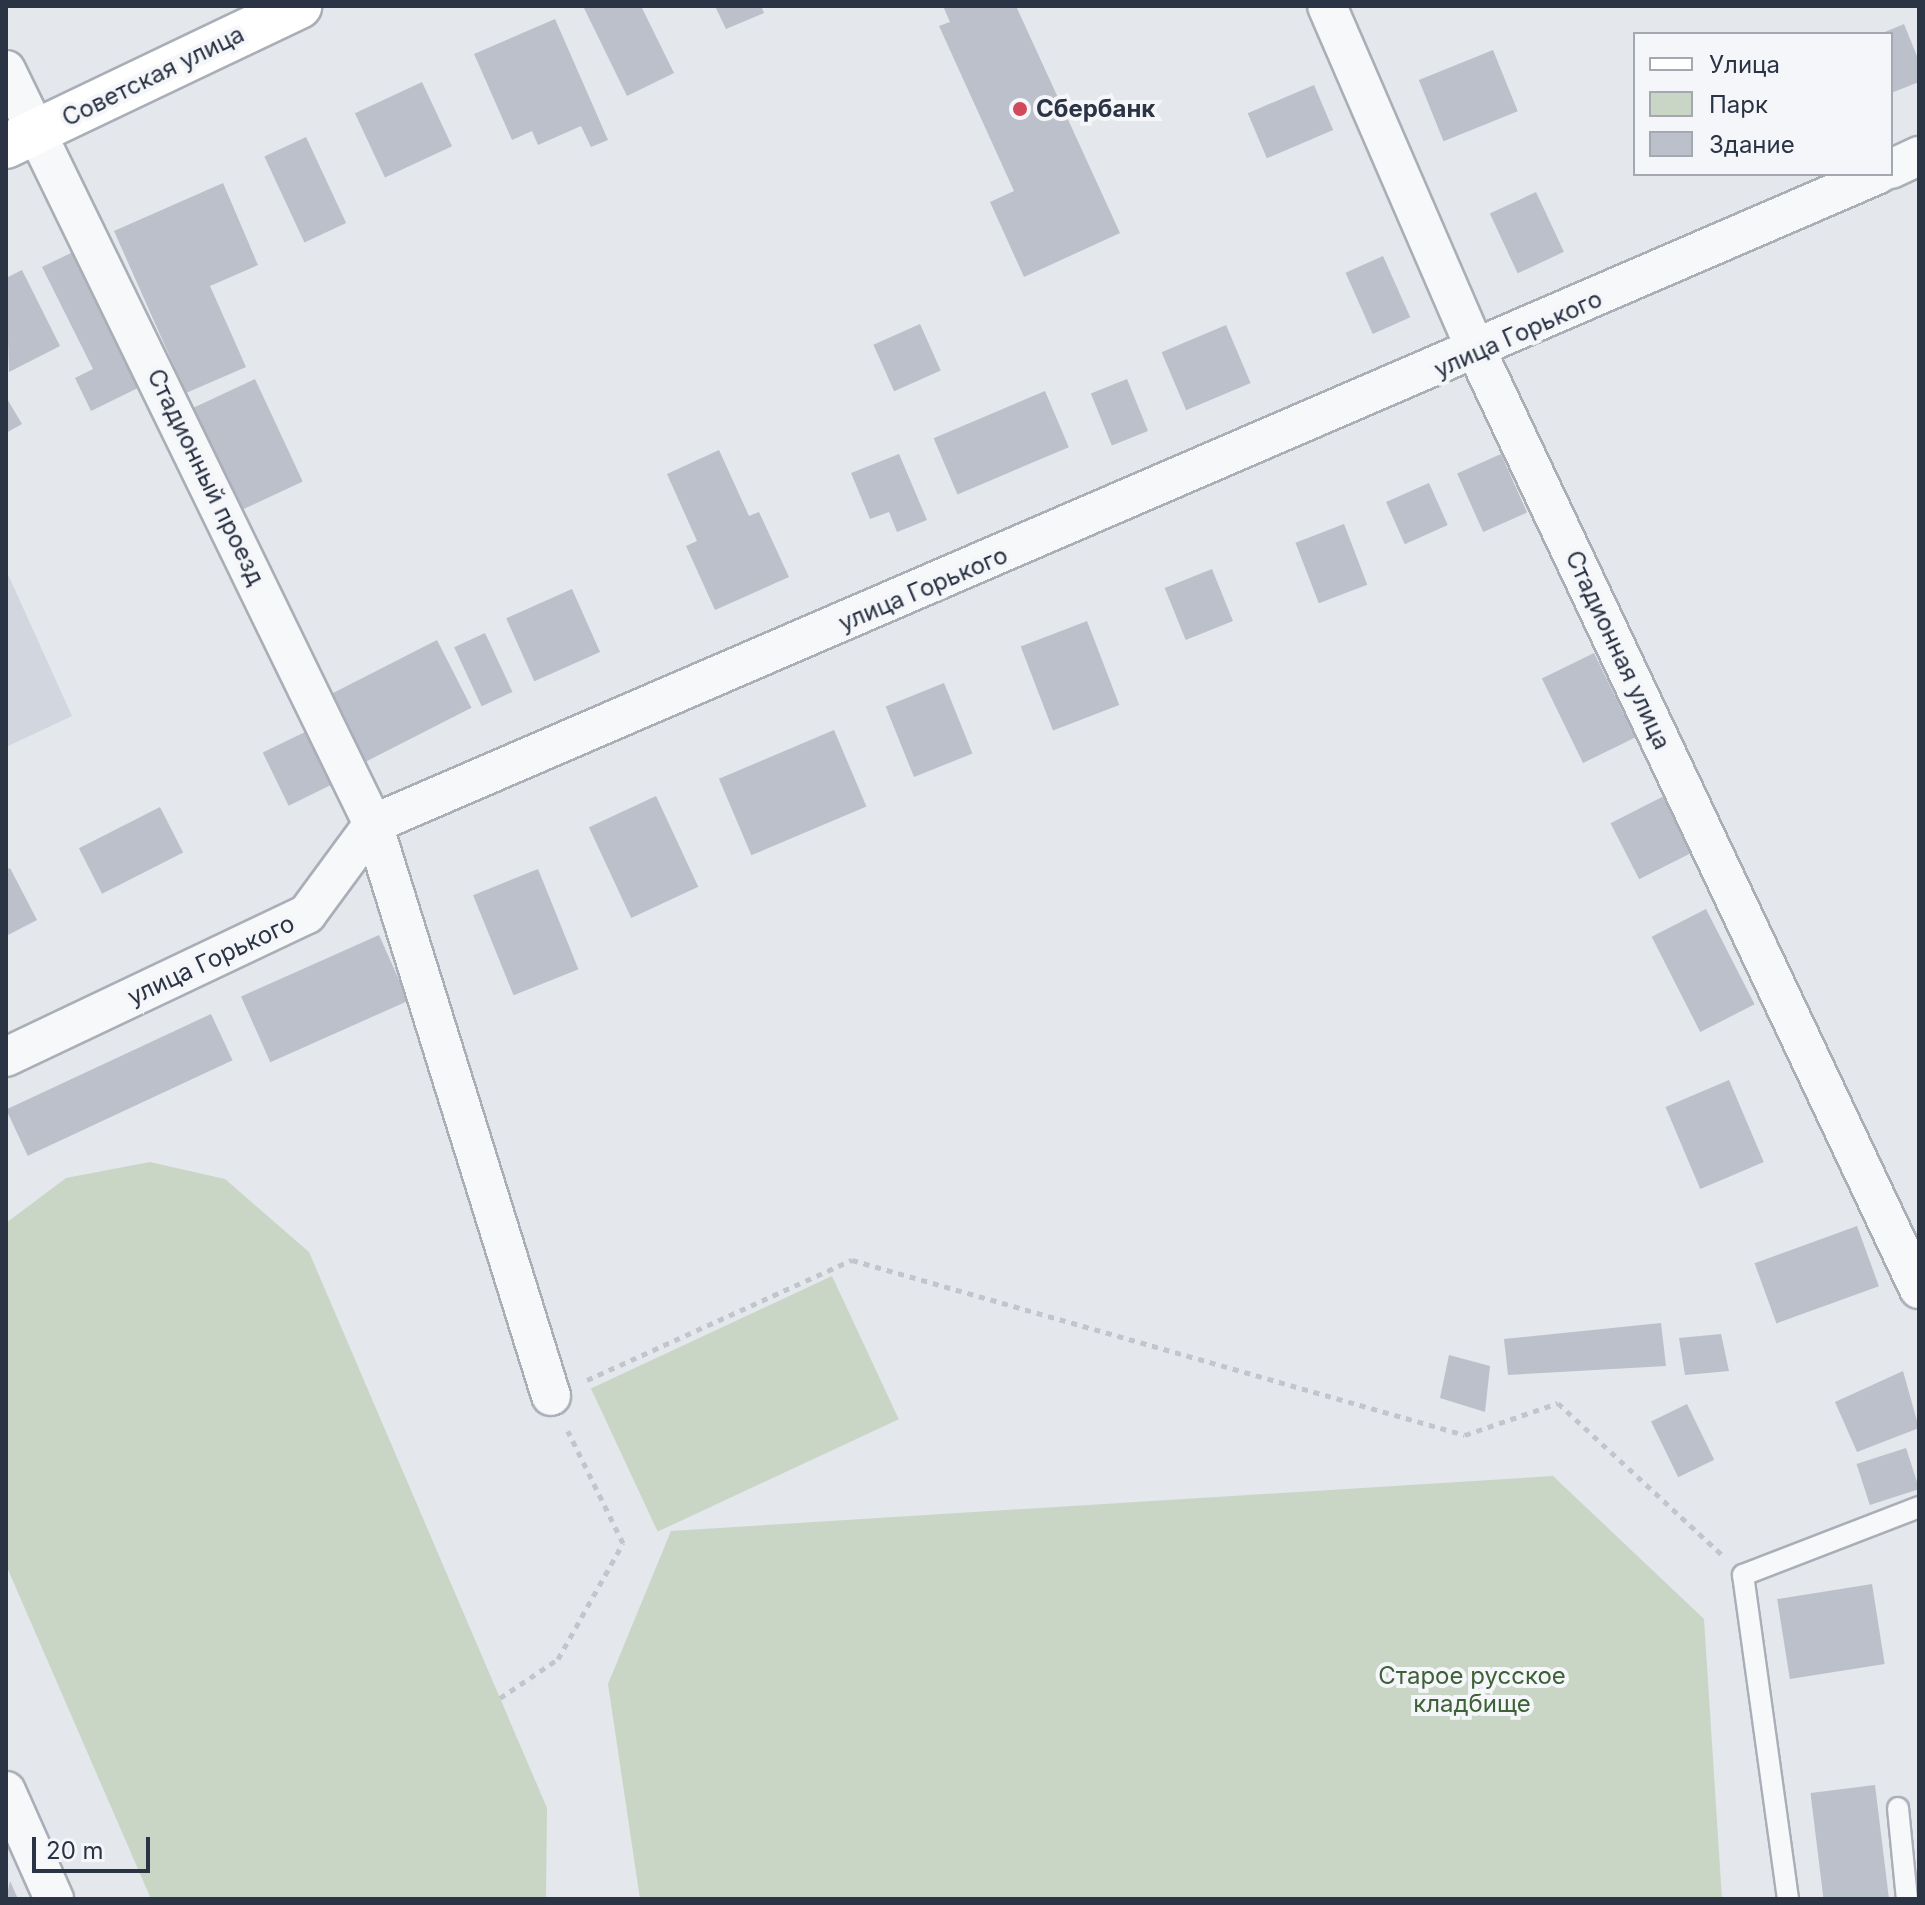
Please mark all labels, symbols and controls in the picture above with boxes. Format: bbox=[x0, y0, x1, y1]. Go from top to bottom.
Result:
street label: Советская улица bbox=[57, 20, 249, 132]
legend bbox=[1633, 32, 1893, 176]
text: Улица bbox=[1709, 50, 1780, 79]
text: Парк bbox=[1709, 90, 1768, 119]
place label: Сбербанк bbox=[1036, 95, 1155, 123]
marker: Сбербанк bbox=[1011, 100, 1029, 118]
text: Здание bbox=[1709, 130, 1795, 159]
street label: улица Горького bbox=[1430, 284, 1606, 384]
street label: Стадионный проезд bbox=[141, 364, 271, 590]
street label: улица Горького bbox=[834, 540, 1012, 638]
street label: Стадионная улица bbox=[1559, 546, 1677, 754]
street label: улица Горького bbox=[123, 909, 299, 1011]
park label: Старое русское кладбище bbox=[1378, 1662, 1566, 1718]
scale bar bbox=[36, 1821, 154, 1871]
text: 20 m bbox=[46, 1836, 104, 1865]

